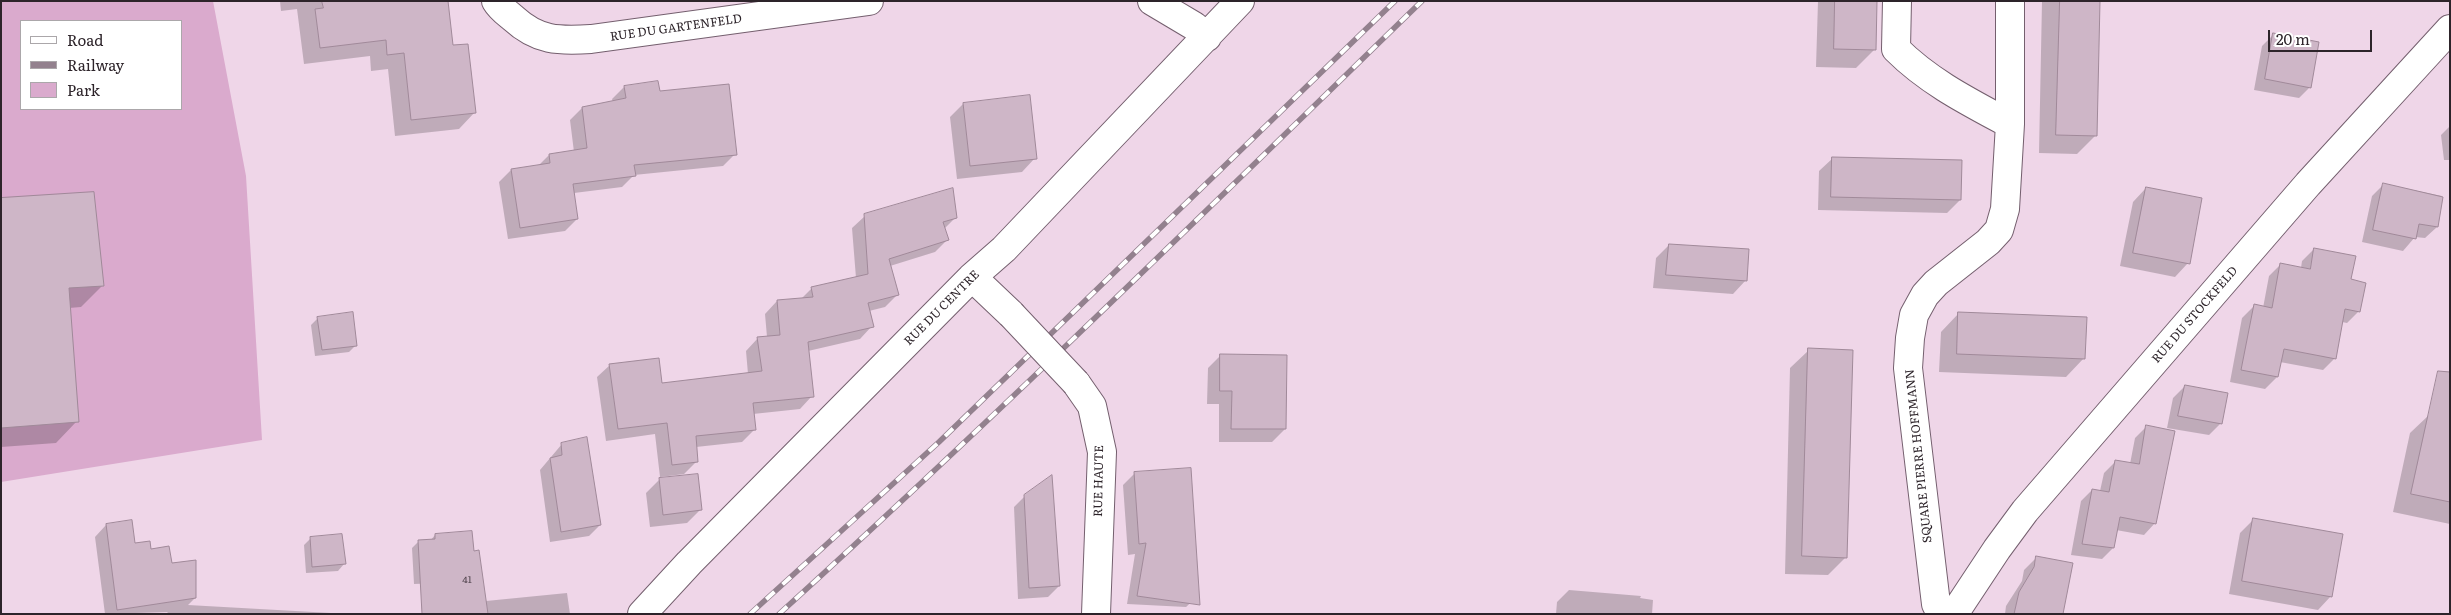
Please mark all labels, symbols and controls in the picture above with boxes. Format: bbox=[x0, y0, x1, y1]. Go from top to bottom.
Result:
street label: RUE DU GARTENFELD bbox=[609, 12, 743, 44]
legend bbox=[20, 20, 182, 110]
scale bar bbox=[2271, 20, 2375, 52]
text: 20 m bbox=[2276, 27, 2310, 50]
text: Road bbox=[67, 28, 103, 51]
text: Railway bbox=[67, 53, 124, 76]
text: Park bbox=[67, 78, 100, 101]
street label: RUE DU STOCKFELD bbox=[2149, 264, 2241, 366]
street label: RUE DU CENTRE bbox=[901, 267, 983, 349]
street label: SQUARE PIERRE HOFFMANN bbox=[1903, 368, 1935, 544]
street label: RUE HAUTE bbox=[1091, 445, 1107, 517]
house number: 41 bbox=[462, 574, 472, 586]

